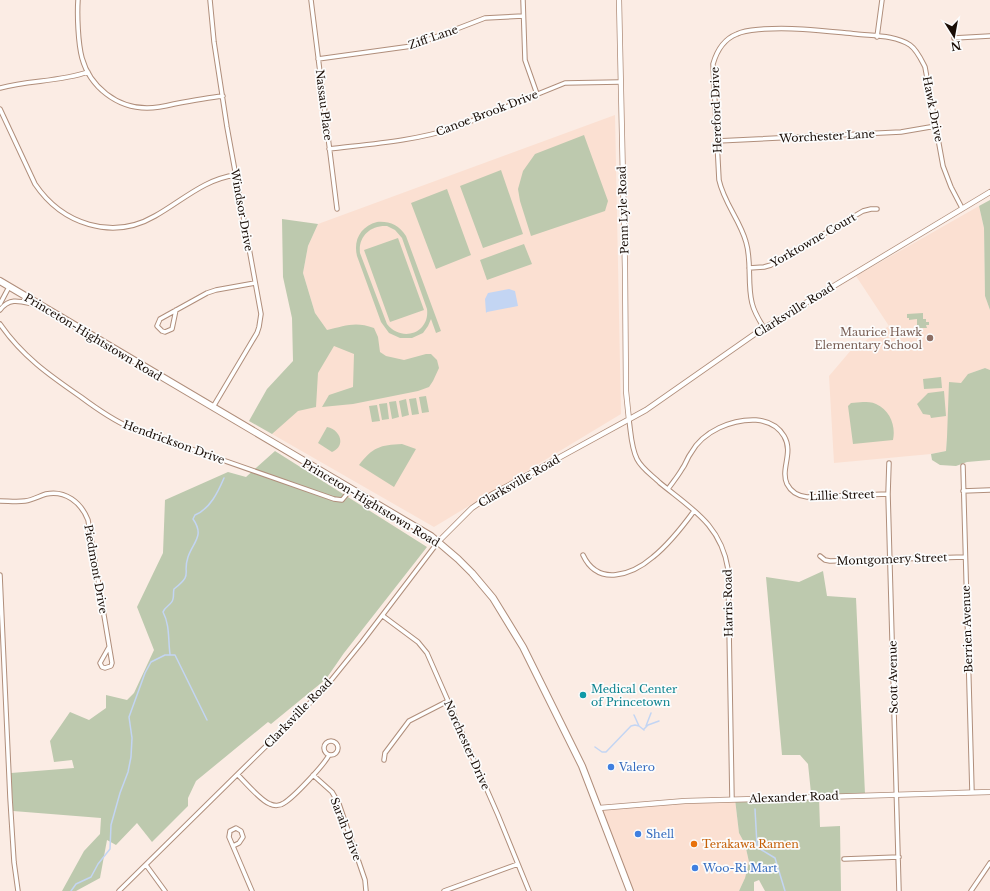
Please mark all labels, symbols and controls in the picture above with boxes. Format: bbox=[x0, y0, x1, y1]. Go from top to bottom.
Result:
north arrow bbox=[934, 16, 974, 56]
street label: Ziff Lane bbox=[406, 22, 460, 52]
text: N bbox=[949, 38, 962, 54]
street label: Hereford Drive bbox=[707, 67, 725, 153]
street label: Nassau Place bbox=[313, 69, 335, 141]
street label: Hawk Drive bbox=[920, 75, 946, 143]
street label: Canoe Brook Drive bbox=[434, 87, 540, 139]
street label: Worchester Lane bbox=[778, 127, 875, 146]
street label: Penn Lyle Road bbox=[614, 165, 632, 254]
street label: Windsor Drive bbox=[228, 167, 256, 252]
street label: Yorktowne Court bbox=[767, 209, 859, 271]
street label: Clarksville Road bbox=[751, 279, 837, 340]
street label: Princeton-Hightstown Road bbox=[22, 290, 165, 384]
place label: Maurice Hawk Elementary School bbox=[815, 325, 922, 352]
marker: Maurice Hawk Elementary School bbox=[925, 333, 935, 343]
street label: Hendrickson Drive bbox=[121, 417, 227, 467]
street label: Clarksville Road bbox=[476, 452, 563, 510]
street label: Princeton-Hightstown Road bbox=[300, 456, 443, 550]
street label: Lillie Street bbox=[809, 487, 876, 503]
street label: Piedmont Drive bbox=[81, 523, 111, 615]
street label: Montgomery Street bbox=[836, 550, 948, 568]
street label: Harris Road bbox=[720, 568, 736, 637]
street label: Berrien Avenue bbox=[958, 585, 976, 673]
street label: Scott Avenue bbox=[885, 640, 901, 714]
street label: Clarksville Road bbox=[261, 675, 335, 751]
place label: Medical Center of Princetown bbox=[591, 682, 678, 709]
marker: Medical Center of Princetown bbox=[578, 690, 588, 700]
street label: Norchester Drive bbox=[441, 698, 493, 792]
place label: Valero bbox=[618, 760, 655, 774]
marker: Valero bbox=[606, 762, 616, 772]
street label: Alexander Road bbox=[748, 788, 840, 806]
street label: Sarah Drive bbox=[328, 795, 364, 863]
place label: Shell bbox=[646, 827, 675, 841]
marker: Shell bbox=[633, 829, 643, 839]
place label: Terakawa Ramen bbox=[702, 837, 799, 851]
marker: Terakawa Ramen bbox=[689, 839, 699, 849]
place label: Woo-Ri Mart bbox=[702, 861, 778, 875]
marker: Woo-Ri Mart bbox=[690, 863, 700, 873]

